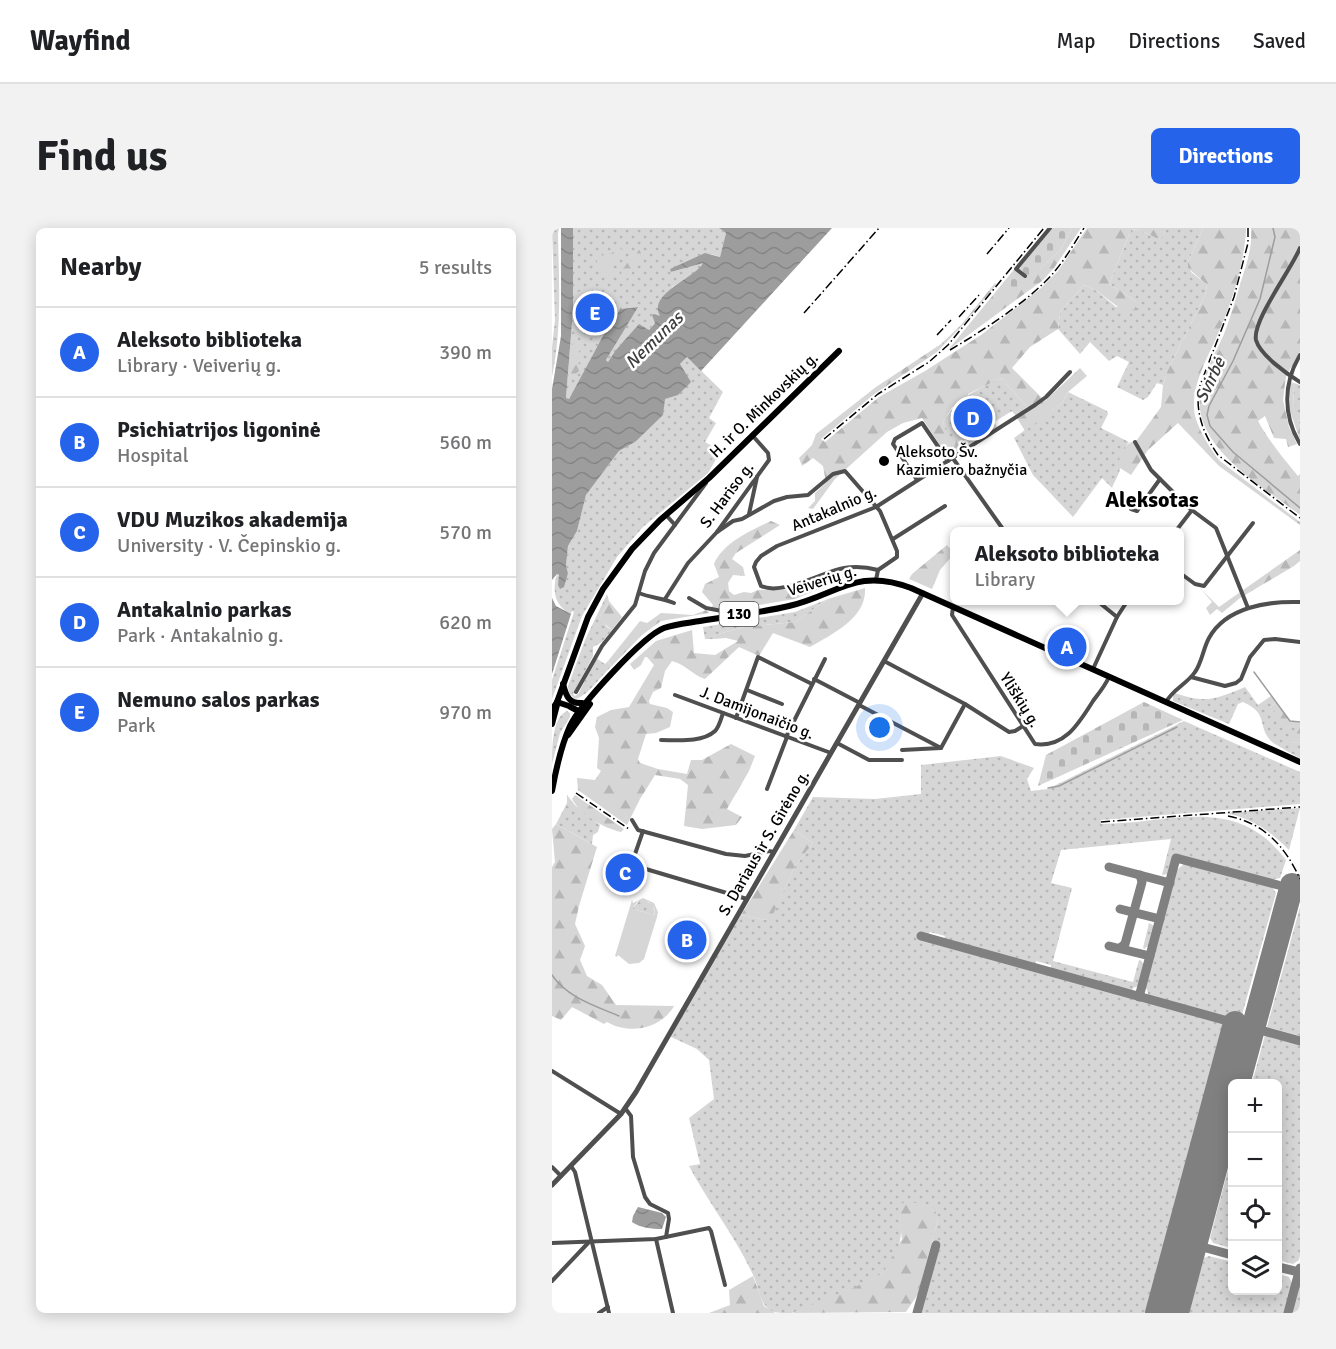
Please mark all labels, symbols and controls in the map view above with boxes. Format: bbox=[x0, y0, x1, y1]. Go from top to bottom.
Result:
text: Wayfind bbox=[30, 24, 131, 58]
text: Map bbox=[1057, 28, 1095, 54]
text: Directions bbox=[1128, 28, 1220, 54]
text: Saved bbox=[1253, 28, 1306, 54]
button: Directions bbox=[1151, 128, 1300, 184]
text: Find us bbox=[36, 131, 167, 182]
text: Nearby bbox=[60, 251, 141, 283]
text: 5 results bbox=[419, 255, 492, 280]
pin: E bbox=[576, 290, 615, 335]
water label: Nemunas bbox=[620, 306, 689, 373]
text: Aleksoto biblioteka bbox=[117, 326, 302, 353]
text: A bbox=[73, 340, 86, 365]
text: 390 m bbox=[439, 340, 492, 365]
street label: H. ir O. Minkovskių g. bbox=[705, 348, 823, 462]
text: Library · Veiverių g. bbox=[117, 353, 281, 378]
water label: Svirbė bbox=[1190, 353, 1230, 406]
pin: D bbox=[954, 396, 992, 441]
text: Psichiatrijos ligoninė bbox=[117, 416, 321, 443]
text: B bbox=[73, 430, 86, 455]
text: 560 m bbox=[439, 430, 492, 455]
place label: Aleksoto Šv. Kazimiero bažnyčia bbox=[896, 442, 1027, 480]
text: Hospital bbox=[117, 443, 189, 468]
marker: Aleksoto Šv. Kazimiero bažnyčia bbox=[877, 454, 891, 468]
street label: S. Hariso g. bbox=[696, 458, 758, 532]
street label: Antakalnio g. bbox=[788, 482, 880, 536]
district label: Aleksotas bbox=[1105, 486, 1199, 513]
text: VDU Muzikos akademija bbox=[117, 506, 348, 533]
text: C bbox=[73, 520, 86, 545]
text: 570 m bbox=[439, 520, 492, 545]
popup bbox=[950, 527, 1184, 605]
text: University · V. Čepinskio g. bbox=[117, 533, 341, 558]
text: Aleksoto biblioteka bbox=[974, 540, 1160, 567]
street label: Veiverių g. bbox=[785, 561, 859, 601]
text: Library bbox=[974, 567, 1035, 592]
text: Antakalnio parkas bbox=[117, 596, 292, 623]
road number: 130 bbox=[720, 602, 759, 626]
text: D bbox=[73, 610, 86, 635]
text: 620 m bbox=[439, 610, 492, 635]
text: Park · Antakalnio g. bbox=[117, 623, 284, 648]
pin: A bbox=[1048, 624, 1086, 670]
street label: Yliškių g. bbox=[995, 669, 1045, 731]
street label: J. Damijonaičio g. bbox=[697, 682, 817, 744]
text: Nemuno salos parkas bbox=[117, 686, 320, 713]
text: E bbox=[74, 700, 85, 725]
text: 970 m bbox=[439, 700, 492, 725]
text: Park bbox=[117, 713, 155, 738]
your location bbox=[865, 713, 894, 742]
street label: S. Dariaus ir S. Girėno g. bbox=[714, 767, 814, 919]
pin: C bbox=[606, 850, 644, 896]
pin: B bbox=[668, 918, 706, 962]
map controls bbox=[1228, 1079, 1282, 1295]
button: + bbox=[1228, 1079, 1282, 1133]
button: − bbox=[1228, 1133, 1282, 1187]
button: locate bbox=[1228, 1187, 1282, 1241]
button: layers bbox=[1228, 1241, 1282, 1295]

